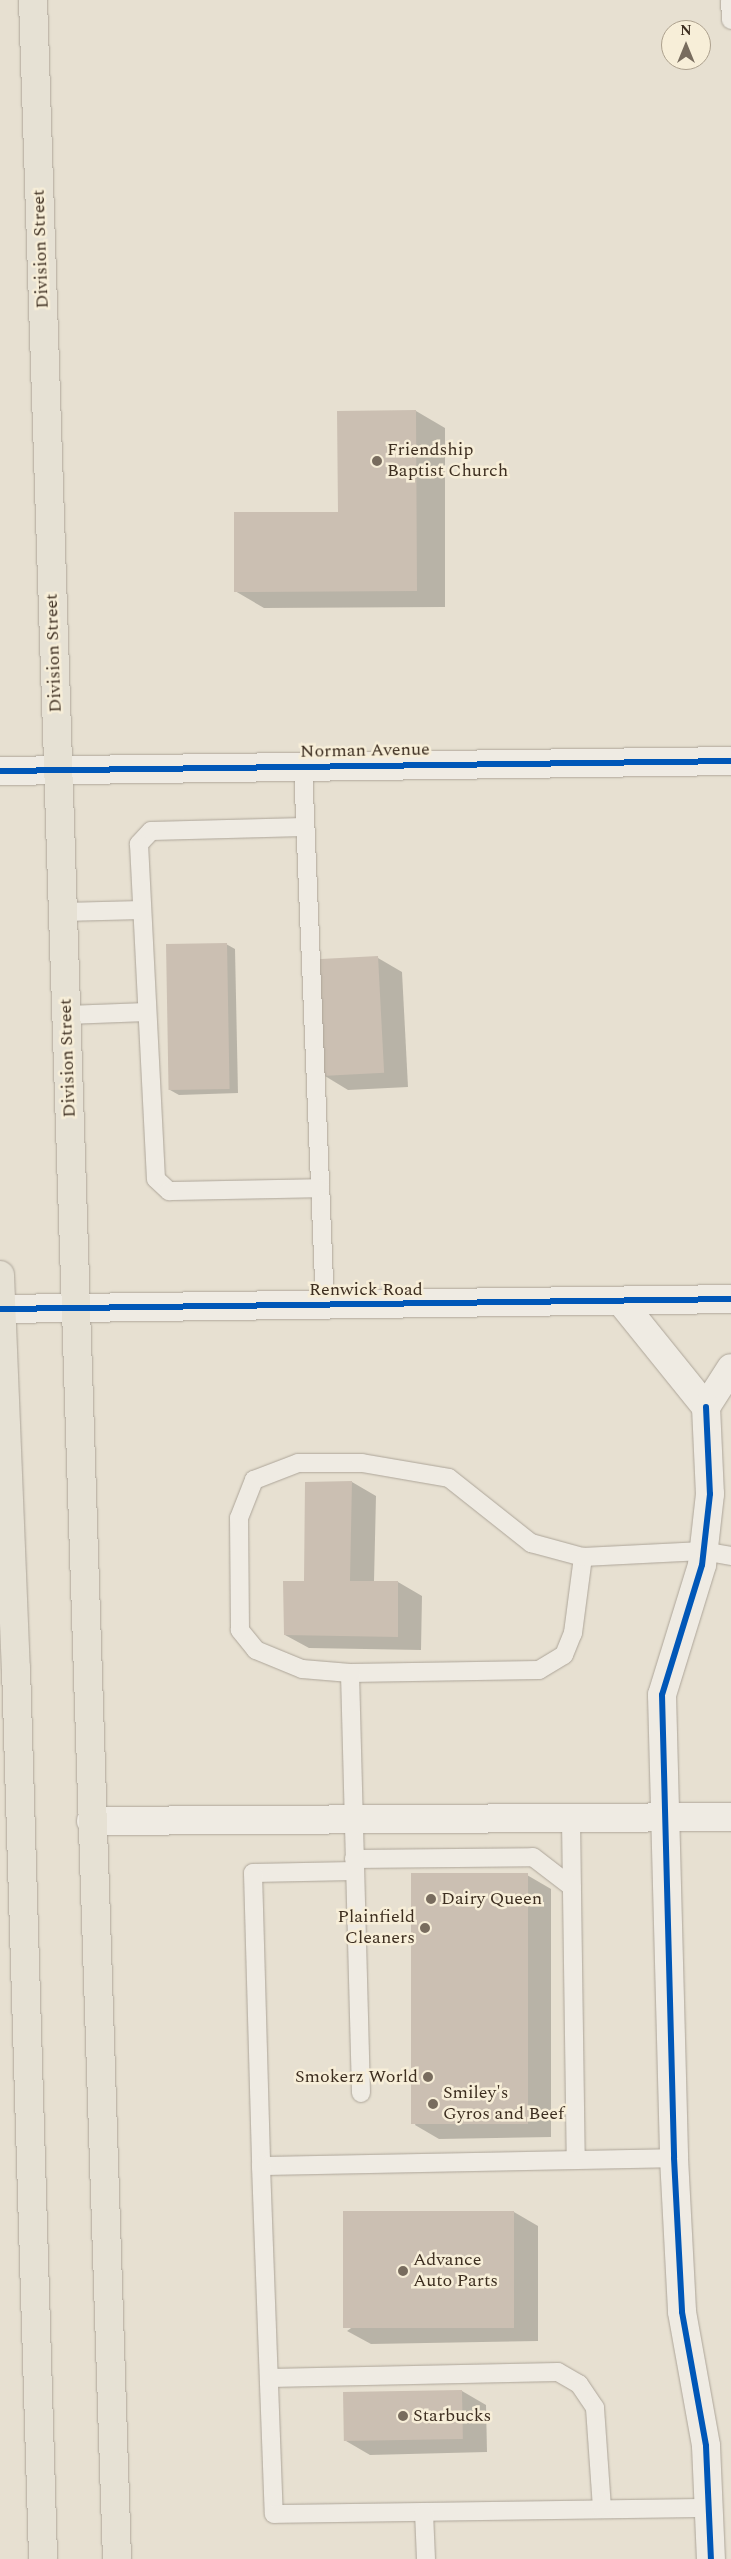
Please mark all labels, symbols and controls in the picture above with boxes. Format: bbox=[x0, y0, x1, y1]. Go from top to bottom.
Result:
north arrow bbox=[661, 20, 711, 70]
text: N bbox=[680, 20, 692, 41]
street label: Division Street bbox=[28, 189, 54, 309]
place label: Friendship Baptist Church bbox=[387, 440, 508, 482]
marker: Friendship Baptist Church bbox=[371, 455, 383, 467]
street label: Division Street bbox=[41, 593, 67, 713]
street label: Norman Avenue bbox=[300, 739, 430, 763]
street label: Division Street bbox=[55, 998, 81, 1118]
street label: Renwick Road bbox=[309, 1279, 423, 1301]
place label: Dairy Queen bbox=[441, 1888, 542, 1910]
marker: Dairy Queen bbox=[425, 1893, 437, 1905]
place label: Plainfield Cleaners bbox=[338, 1907, 415, 1950]
marker: Plainfield Cleaners bbox=[419, 1922, 431, 1934]
place label: Smokerz World bbox=[295, 2066, 418, 2088]
marker: Smokerz World bbox=[422, 2071, 434, 2083]
place label: Smiley's Gyros and Beef bbox=[443, 2083, 564, 2126]
marker: Smiley's Gyros and Beef bbox=[427, 2098, 439, 2110]
place label: Advance Auto Parts bbox=[413, 2250, 498, 2292]
marker: Advance Auto Parts bbox=[397, 2265, 409, 2277]
place label: Starbucks bbox=[413, 2405, 491, 2427]
marker: Starbucks bbox=[397, 2410, 409, 2422]

